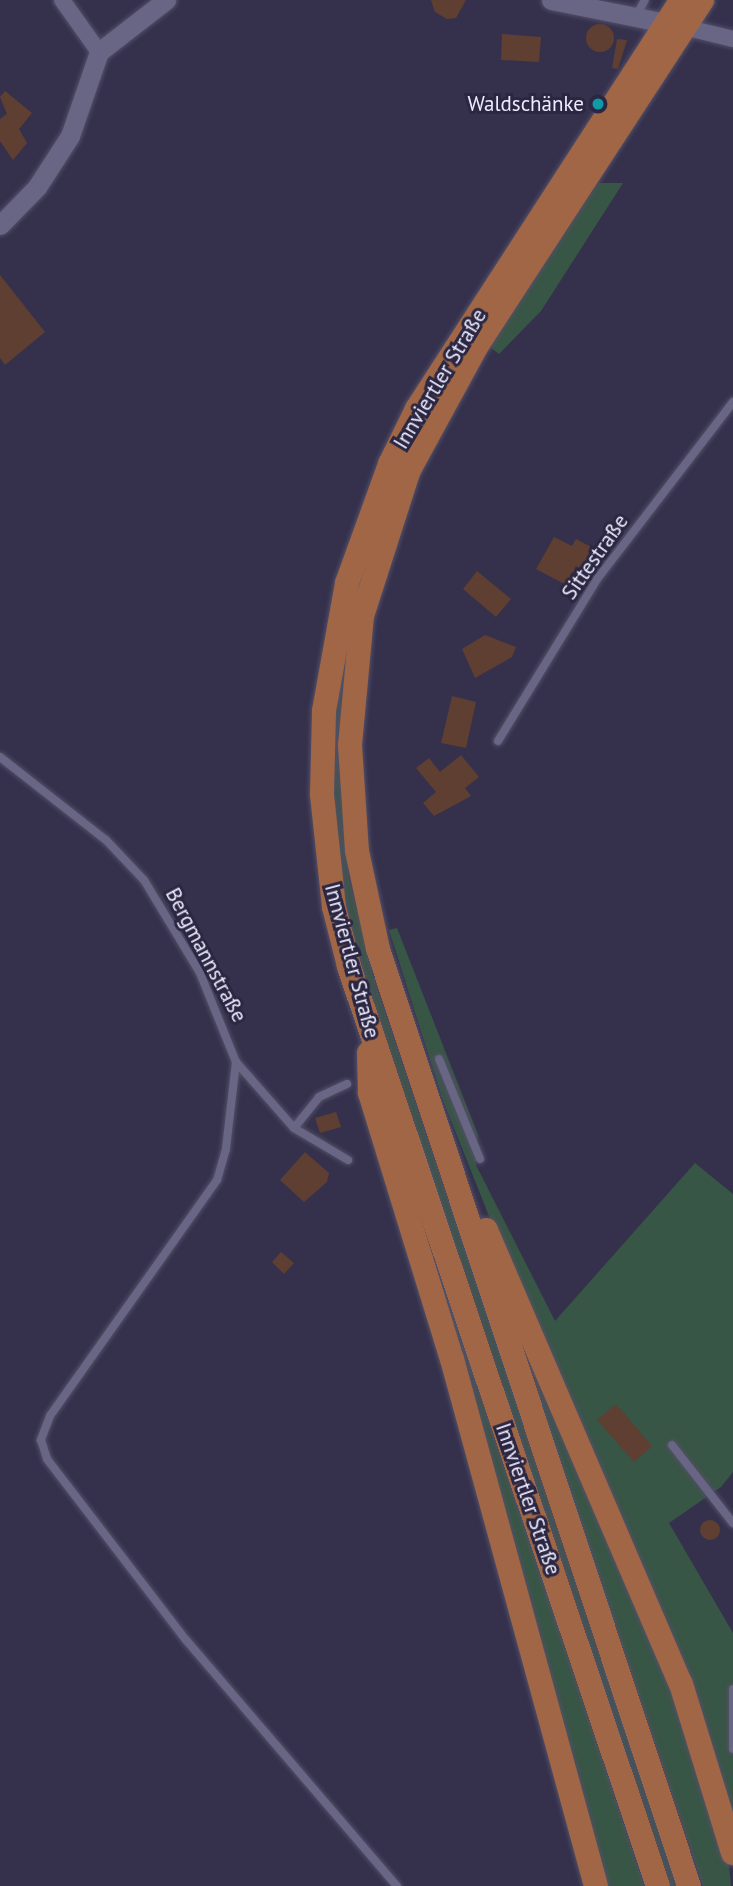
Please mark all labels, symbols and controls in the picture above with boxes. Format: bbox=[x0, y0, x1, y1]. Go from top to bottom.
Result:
place label: Waldschänke bbox=[467, 91, 584, 117]
marker: Waldschänke bbox=[590, 96, 606, 112]
street label: Innviertler Straße bbox=[388, 304, 492, 454]
street label: Sittestraße bbox=[557, 510, 633, 604]
street label: Innviertler Straße bbox=[319, 881, 385, 1041]
street label: Bergmannstraße bbox=[160, 884, 252, 1026]
street label: Innviertler Straße bbox=[490, 1420, 566, 1578]

